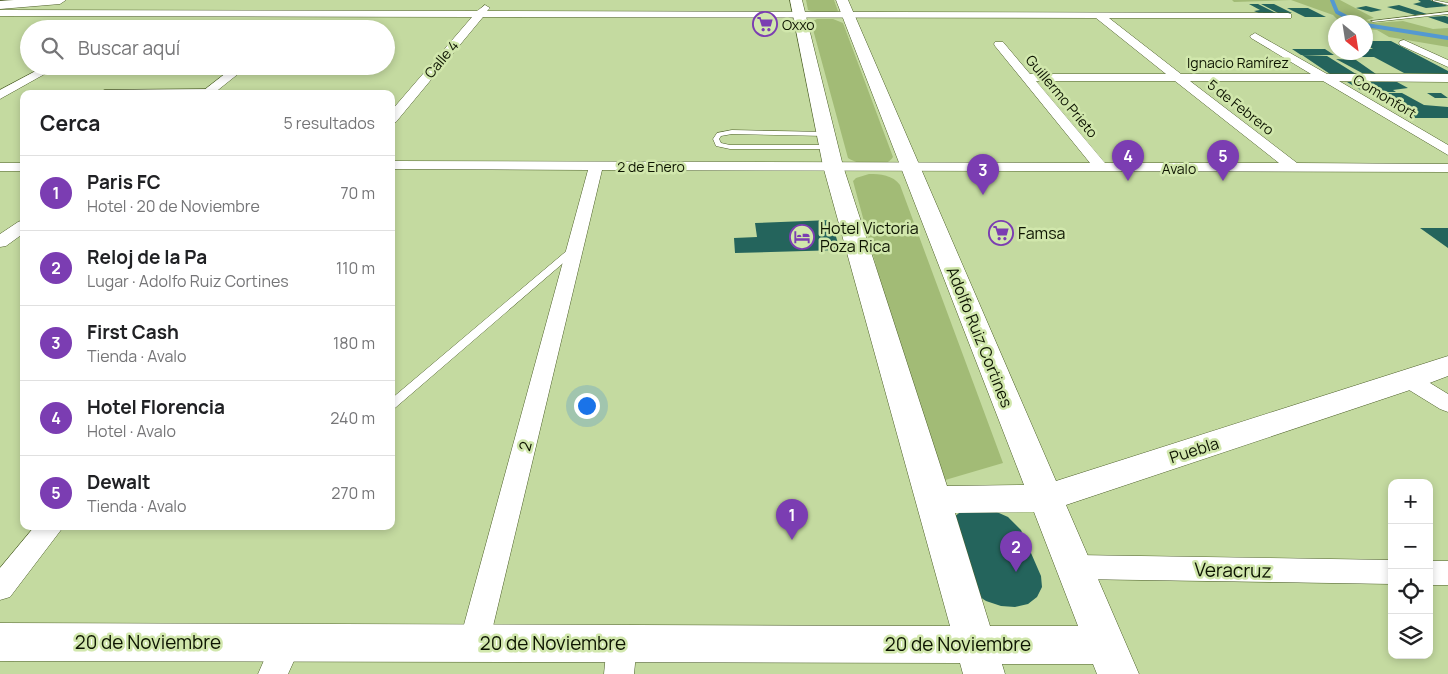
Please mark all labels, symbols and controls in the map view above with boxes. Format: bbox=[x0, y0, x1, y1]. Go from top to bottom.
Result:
supermarket icon: Oxxo bbox=[752, 11, 778, 37]
place label: Oxxo bbox=[782, 15, 815, 34]
north arrow bbox=[1328, 15, 1373, 60]
search box bbox=[20, 20, 395, 75]
icon: search bbox=[38, 34, 66, 62]
text: Buscar aquí bbox=[78, 35, 180, 61]
street label: Calle 4 bbox=[420, 36, 462, 82]
street label: Guillermo Prieto bbox=[1022, 51, 1102, 141]
street label: Ignacio Ramírez bbox=[1187, 53, 1289, 72]
street label: Comonfort bbox=[1350, 70, 1420, 122]
street label: 5 de Febrero bbox=[1204, 75, 1278, 139]
text: Cerca bbox=[40, 109, 100, 137]
text: 5 resultados bbox=[283, 112, 375, 134]
pin: 4 bbox=[1112, 140, 1144, 181]
pin: 5 bbox=[1207, 140, 1239, 181]
pin: 3 bbox=[967, 154, 999, 195]
street label: 2 de Enero bbox=[617, 157, 685, 176]
street label: Avalo bbox=[1162, 159, 1196, 178]
text: Paris FC bbox=[87, 169, 161, 195]
text: 1 bbox=[52, 182, 60, 204]
text: 70 m bbox=[340, 182, 375, 204]
text: Hotel · 20 de Noviembre bbox=[87, 195, 260, 217]
place label: Hotel Victoria Poza Rica bbox=[820, 217, 919, 257]
supermarket icon: Famsa bbox=[988, 220, 1014, 246]
place label: Famsa bbox=[1018, 222, 1065, 244]
hotel icon: Hotel Victoria Poza Rica bbox=[789, 224, 815, 250]
text: Reloj de la Pa bbox=[87, 244, 207, 270]
text: 2 bbox=[51, 257, 61, 279]
text: 110 m bbox=[336, 257, 375, 279]
street label: Adolfo Ruiz Cortines bbox=[942, 263, 1018, 411]
text: Lugar · Adolfo Ruiz Cortines bbox=[87, 270, 289, 292]
text: First Cash bbox=[87, 319, 179, 345]
text: 3 bbox=[51, 332, 61, 354]
text: 180 m bbox=[333, 332, 375, 354]
text: Tienda · Avalo bbox=[87, 345, 186, 367]
your location bbox=[574, 393, 600, 419]
text: Hotel Florencia bbox=[87, 394, 225, 420]
text: 4 bbox=[51, 407, 61, 429]
text: 240 m bbox=[330, 407, 375, 429]
text: Hotel · Avalo bbox=[87, 420, 176, 442]
street label: Puebla bbox=[1167, 432, 1221, 468]
street label: 2 bbox=[513, 439, 537, 453]
text: Dewalt bbox=[87, 469, 151, 495]
map controls bbox=[1388, 479, 1433, 659]
button: + bbox=[1388, 479, 1433, 524]
text: 5 bbox=[51, 482, 61, 504]
text: 270 m bbox=[331, 482, 375, 504]
text: Tienda · Avalo bbox=[87, 495, 186, 517]
pin: 1 bbox=[776, 499, 808, 540]
button: − bbox=[1388, 524, 1433, 569]
pin: 2 bbox=[1000, 531, 1032, 572]
street label: Veracruz bbox=[1194, 556, 1272, 584]
button: locate bbox=[1388, 569, 1433, 614]
button: layers bbox=[1388, 614, 1433, 659]
street label: 20 de Noviembre bbox=[75, 629, 221, 655]
street label: 20 de Noviembre bbox=[480, 630, 626, 656]
street label: 20 de Noviembre bbox=[885, 631, 1031, 657]

